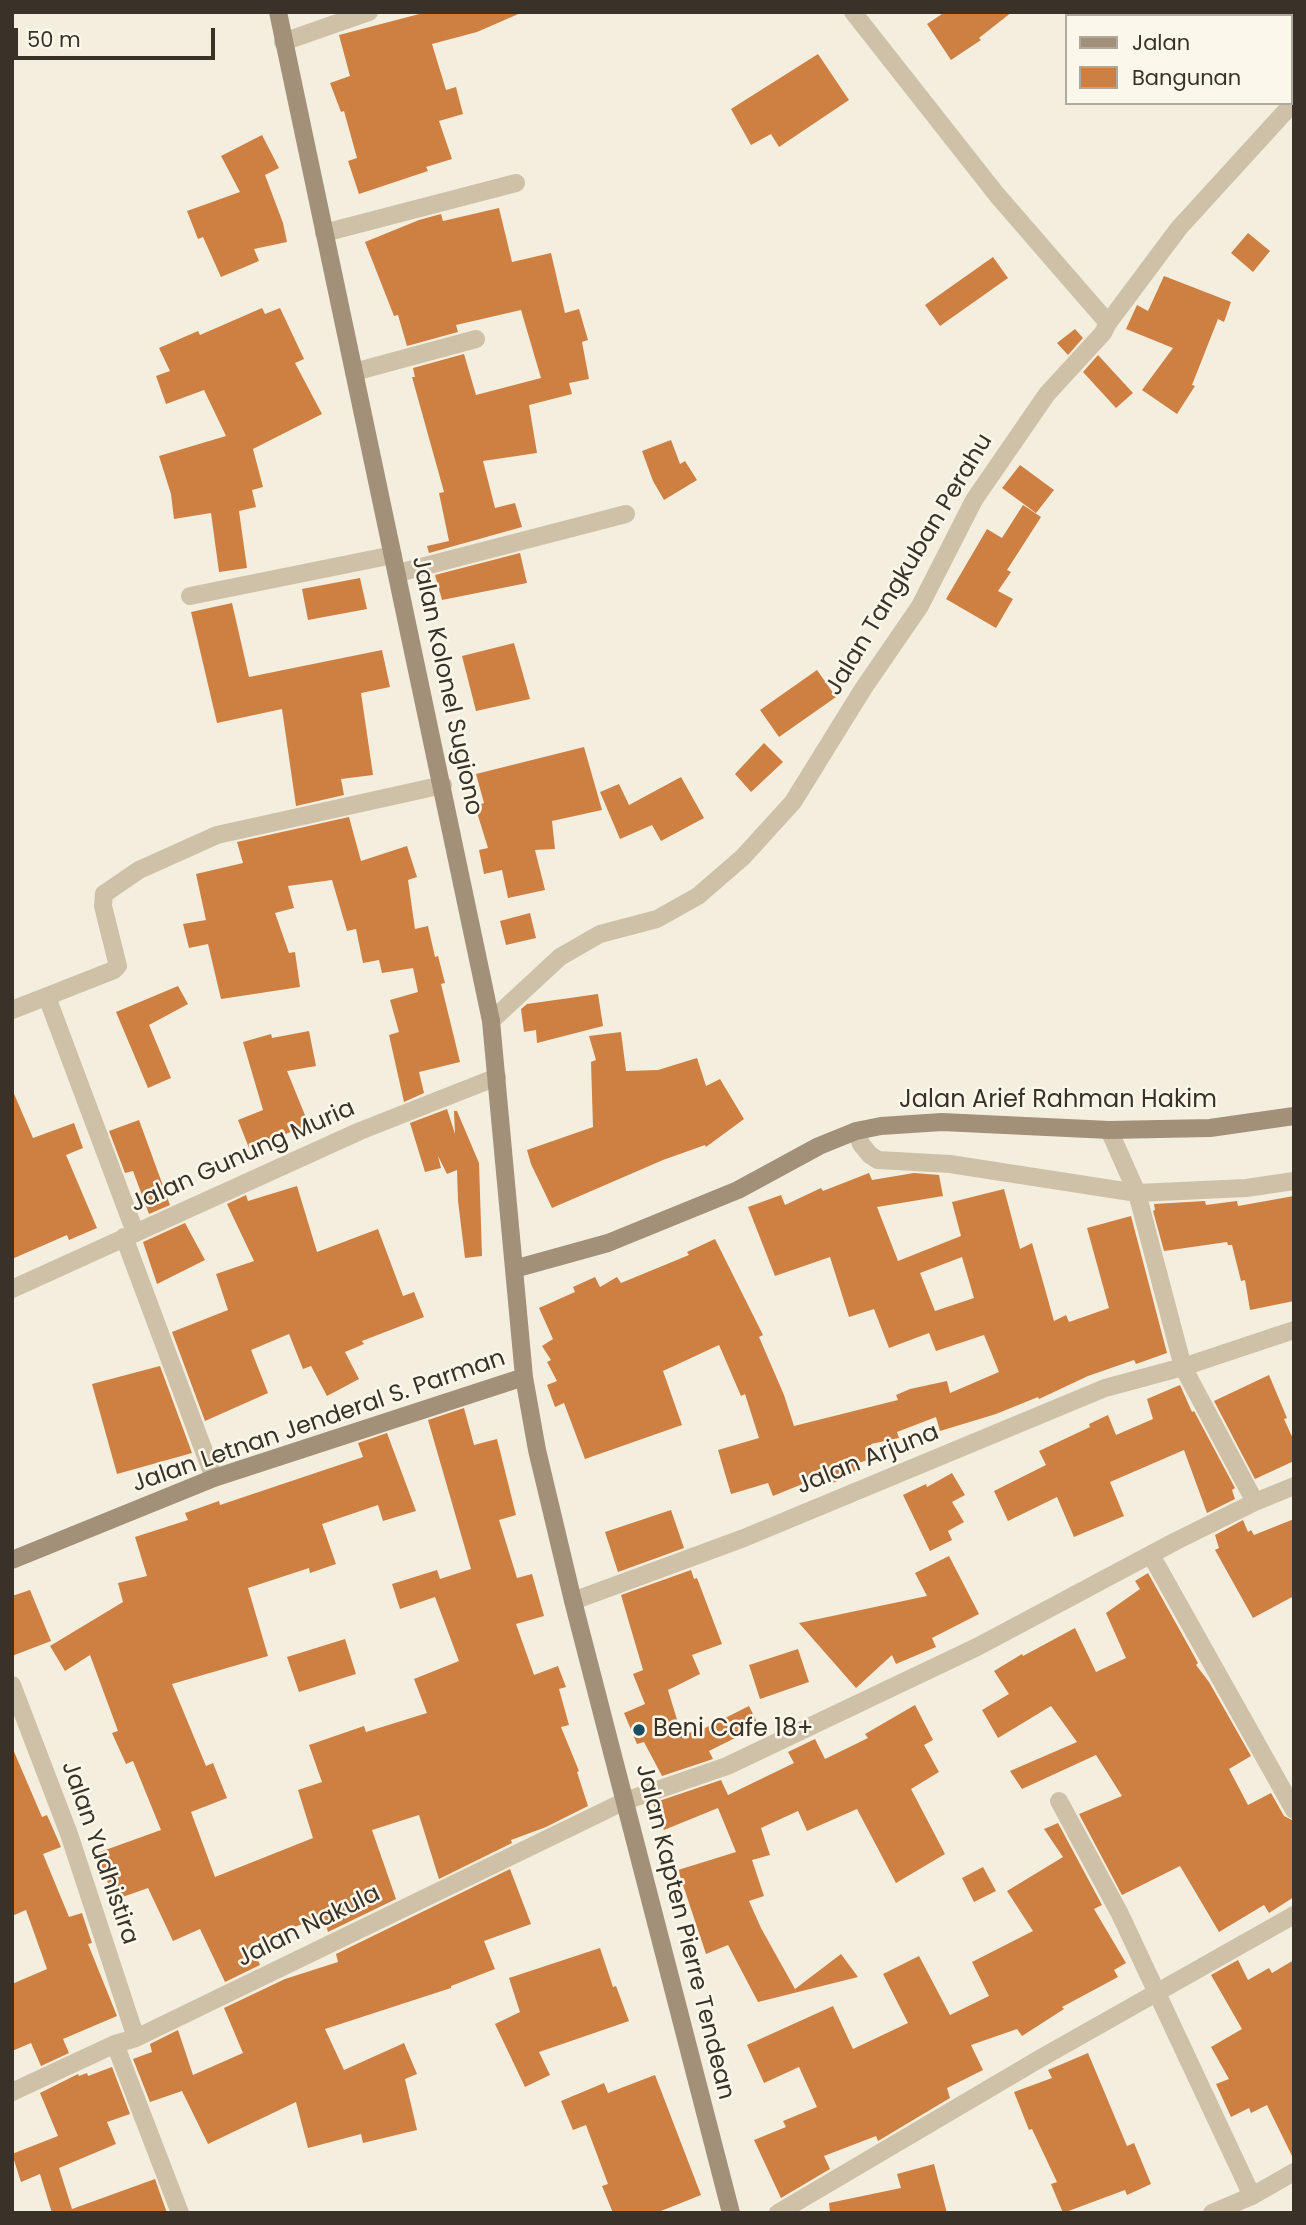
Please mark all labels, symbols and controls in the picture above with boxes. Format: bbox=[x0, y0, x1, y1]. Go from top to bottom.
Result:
scale bar bbox=[18, 14, 219, 58]
legend bbox=[1064, 14, 1292, 105]
text: 50 m bbox=[27, 25, 81, 54]
text: Jalan bbox=[1132, 28, 1190, 57]
text: Bangunan bbox=[1132, 63, 1241, 92]
street label: Jalan Tangkuban Perahu bbox=[820, 429, 1000, 701]
street label: Jalan Kolonel Sugiono bbox=[404, 554, 488, 818]
street label: Jalan Arief Rahman Hakim bbox=[899, 1087, 1217, 1115]
street label: Jalan Gunung Muria bbox=[126, 1094, 360, 1220]
street label: Jalan Letnan Jenderal S. Parman bbox=[129, 1344, 509, 1500]
street label: Jalan Arjuna bbox=[793, 1418, 943, 1502]
place label: Beni Cafe 18+ bbox=[653, 1716, 813, 1744]
marker: Beni Cafe 18+ bbox=[631, 1722, 647, 1738]
street label: Jalan Yudhistira bbox=[54, 1758, 144, 1948]
street label: Jalan Kapten Pierre Tendean bbox=[628, 1761, 740, 2103]
street label: Jalan Nakula bbox=[233, 1880, 385, 1974]

